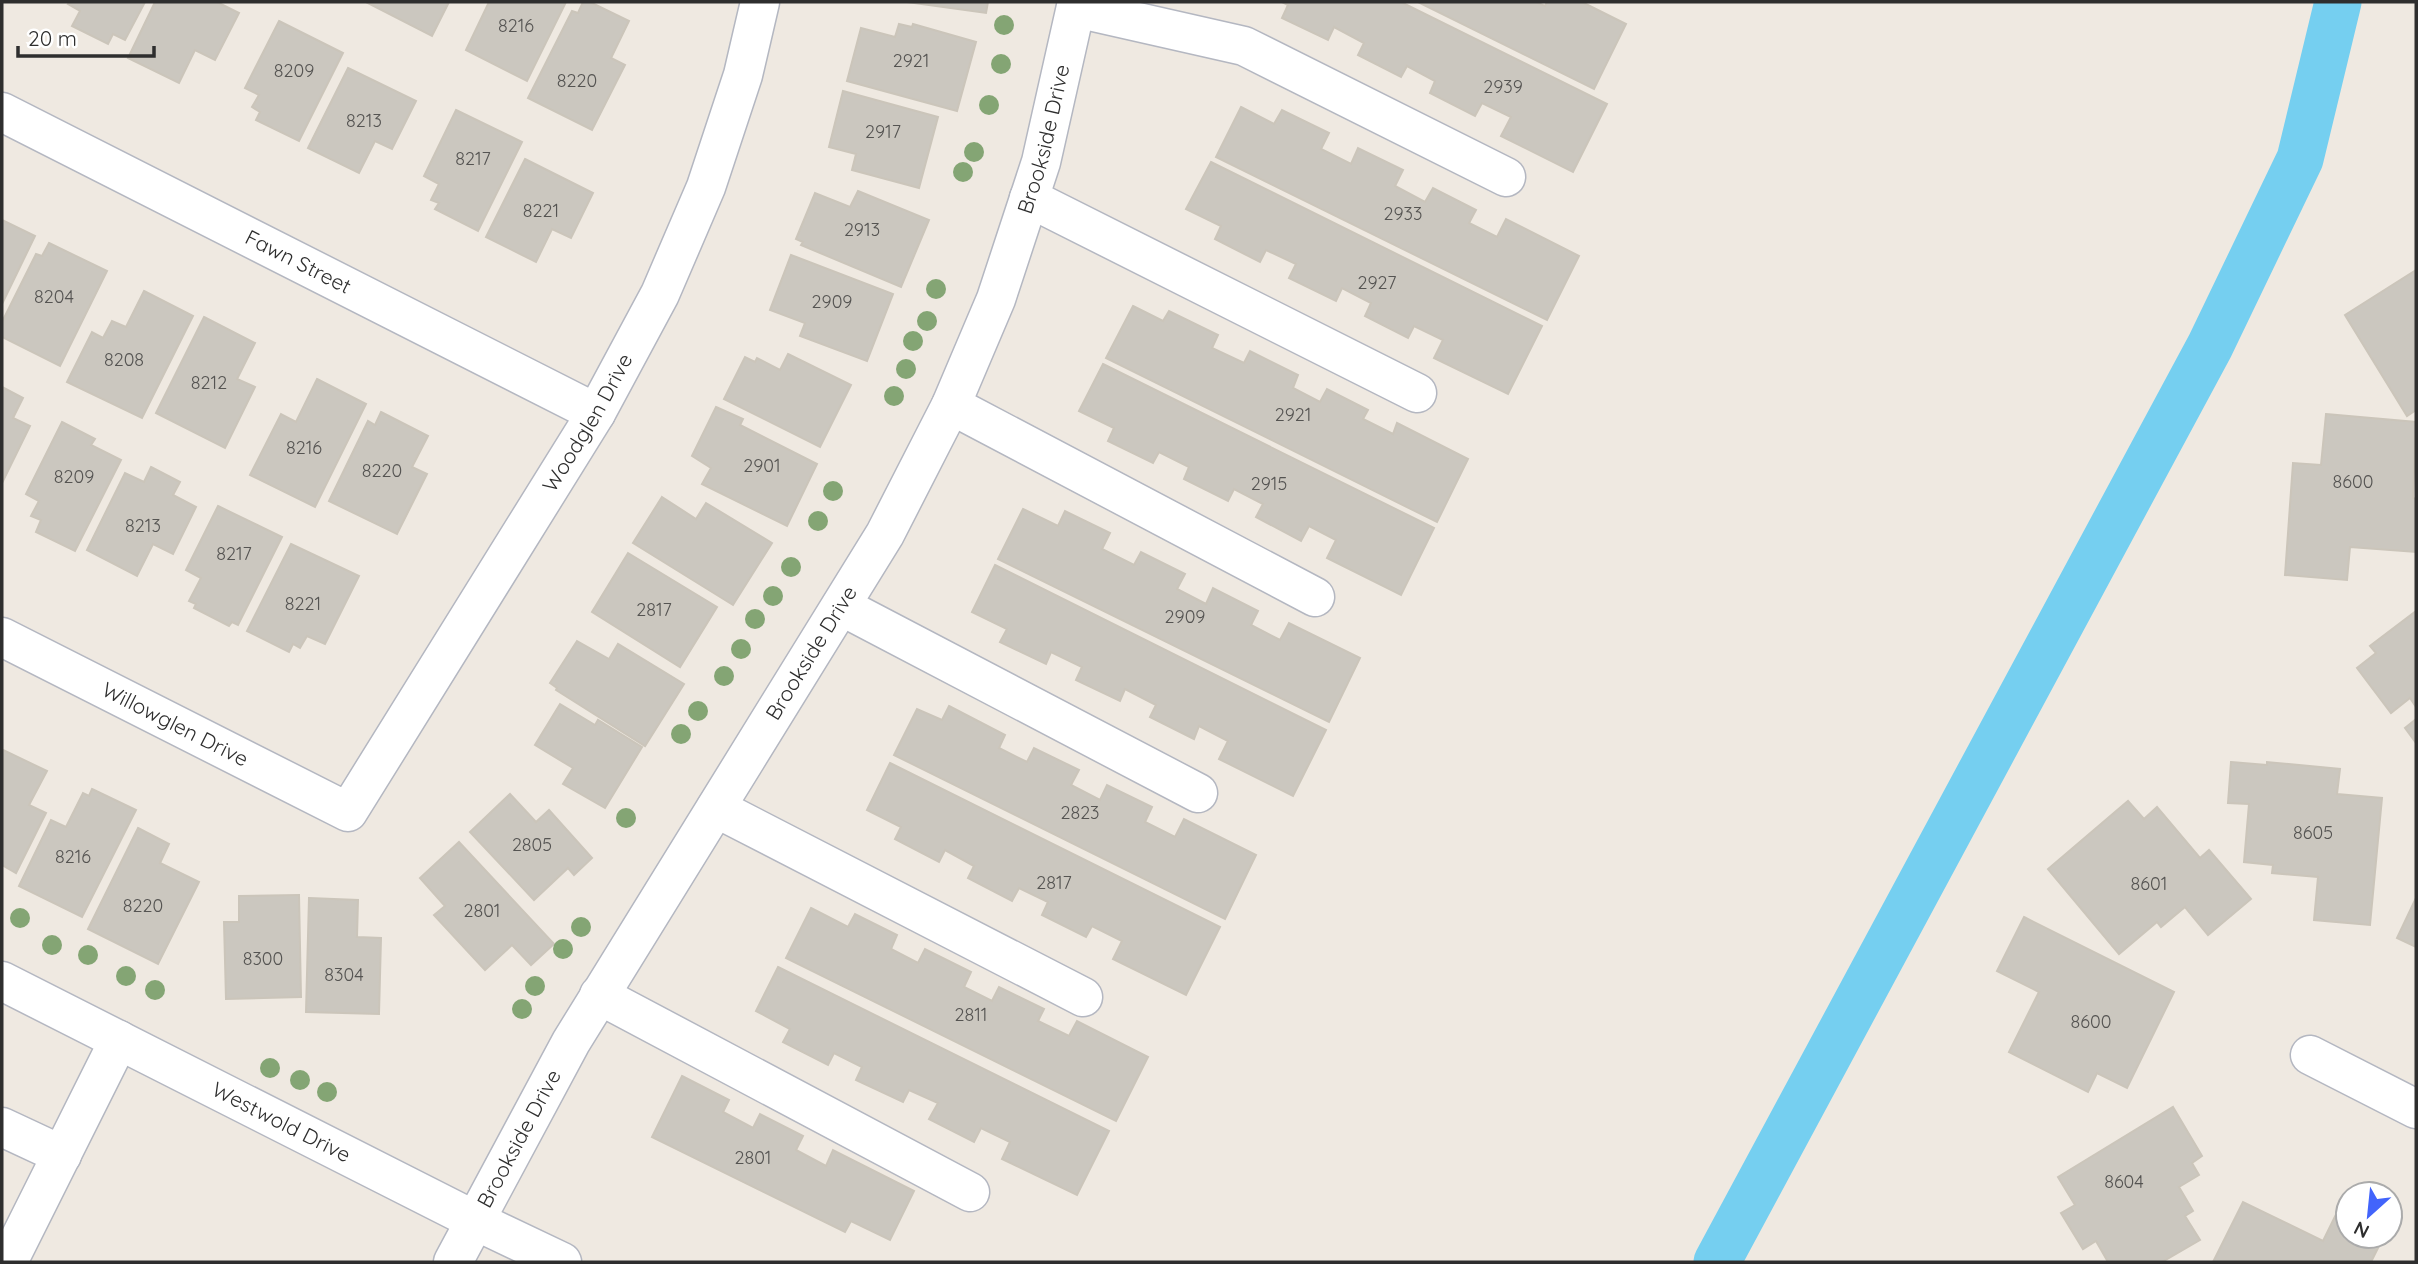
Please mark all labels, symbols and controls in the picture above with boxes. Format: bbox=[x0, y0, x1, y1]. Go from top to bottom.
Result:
scale bar bbox=[18, 14, 154, 58]
house number: 8216 bbox=[498, 14, 534, 37]
text: 20 m bbox=[28, 25, 77, 51]
house number: 2921 bbox=[893, 49, 929, 72]
house number: 8209 bbox=[274, 59, 314, 82]
street label: Brookside Drive bbox=[1011, 62, 1075, 217]
house number: 8220 bbox=[557, 69, 597, 92]
house number: 2939 bbox=[1483, 75, 1523, 98]
house number: 8213 bbox=[346, 109, 382, 132]
house number: 2917 bbox=[865, 120, 901, 143]
house number: 8217 bbox=[455, 147, 491, 170]
house number: 8221 bbox=[523, 199, 559, 222]
house number: 2933 bbox=[1384, 202, 1422, 225]
house number: 2913 bbox=[844, 218, 880, 241]
street label: Fawn Street bbox=[241, 224, 356, 299]
house number: 2927 bbox=[1358, 271, 1396, 294]
house number: 8204 bbox=[34, 285, 74, 308]
house number: 2909 bbox=[812, 290, 852, 313]
house number: 8208 bbox=[104, 348, 144, 371]
street label: Woodglen Drive bbox=[536, 349, 638, 496]
house number: 8212 bbox=[191, 371, 227, 394]
house number: 2921 bbox=[1275, 403, 1311, 426]
house number: 8216 bbox=[286, 436, 322, 459]
house number: 2901 bbox=[743, 454, 781, 477]
house number: 8220 bbox=[362, 459, 402, 482]
house number: 8209 bbox=[54, 465, 94, 488]
house number: 8600 bbox=[2333, 470, 2373, 493]
house number: 2915 bbox=[1251, 472, 1287, 495]
house number: 8213 bbox=[125, 514, 161, 537]
house number: 8217 bbox=[216, 542, 252, 565]
street label: Brookside Drive bbox=[759, 580, 862, 724]
house number: 8221 bbox=[285, 592, 321, 615]
house number: 2817 bbox=[636, 598, 672, 621]
house number: 2909 bbox=[1165, 605, 1205, 628]
street label: Willowglen Drive bbox=[98, 676, 253, 772]
house number: 2823 bbox=[1060, 801, 1100, 824]
house number: 8605 bbox=[2293, 821, 2333, 844]
house number: 2805 bbox=[512, 833, 552, 856]
house number: 8216 bbox=[55, 845, 91, 868]
house number: 2817 bbox=[1036, 871, 1072, 894]
house number: 8601 bbox=[2131, 872, 2167, 895]
house number: 8220 bbox=[123, 894, 163, 917]
house number: 2801 bbox=[463, 899, 501, 922]
house number: 8300 bbox=[243, 947, 283, 970]
house number: 8304 bbox=[324, 963, 364, 986]
house number: 2811 bbox=[954, 1003, 988, 1026]
house number: 8600 bbox=[2071, 1010, 2111, 1033]
street label: Brookside Drive bbox=[471, 1065, 566, 1212]
street label: Westwold Drive bbox=[208, 1076, 355, 1167]
house number: 2801 bbox=[734, 1146, 772, 1169]
house number: 8604 bbox=[2104, 1170, 2144, 1193]
north arrow bbox=[2334, 1180, 2404, 1250]
text: N bbox=[2350, 1216, 2373, 1244]

